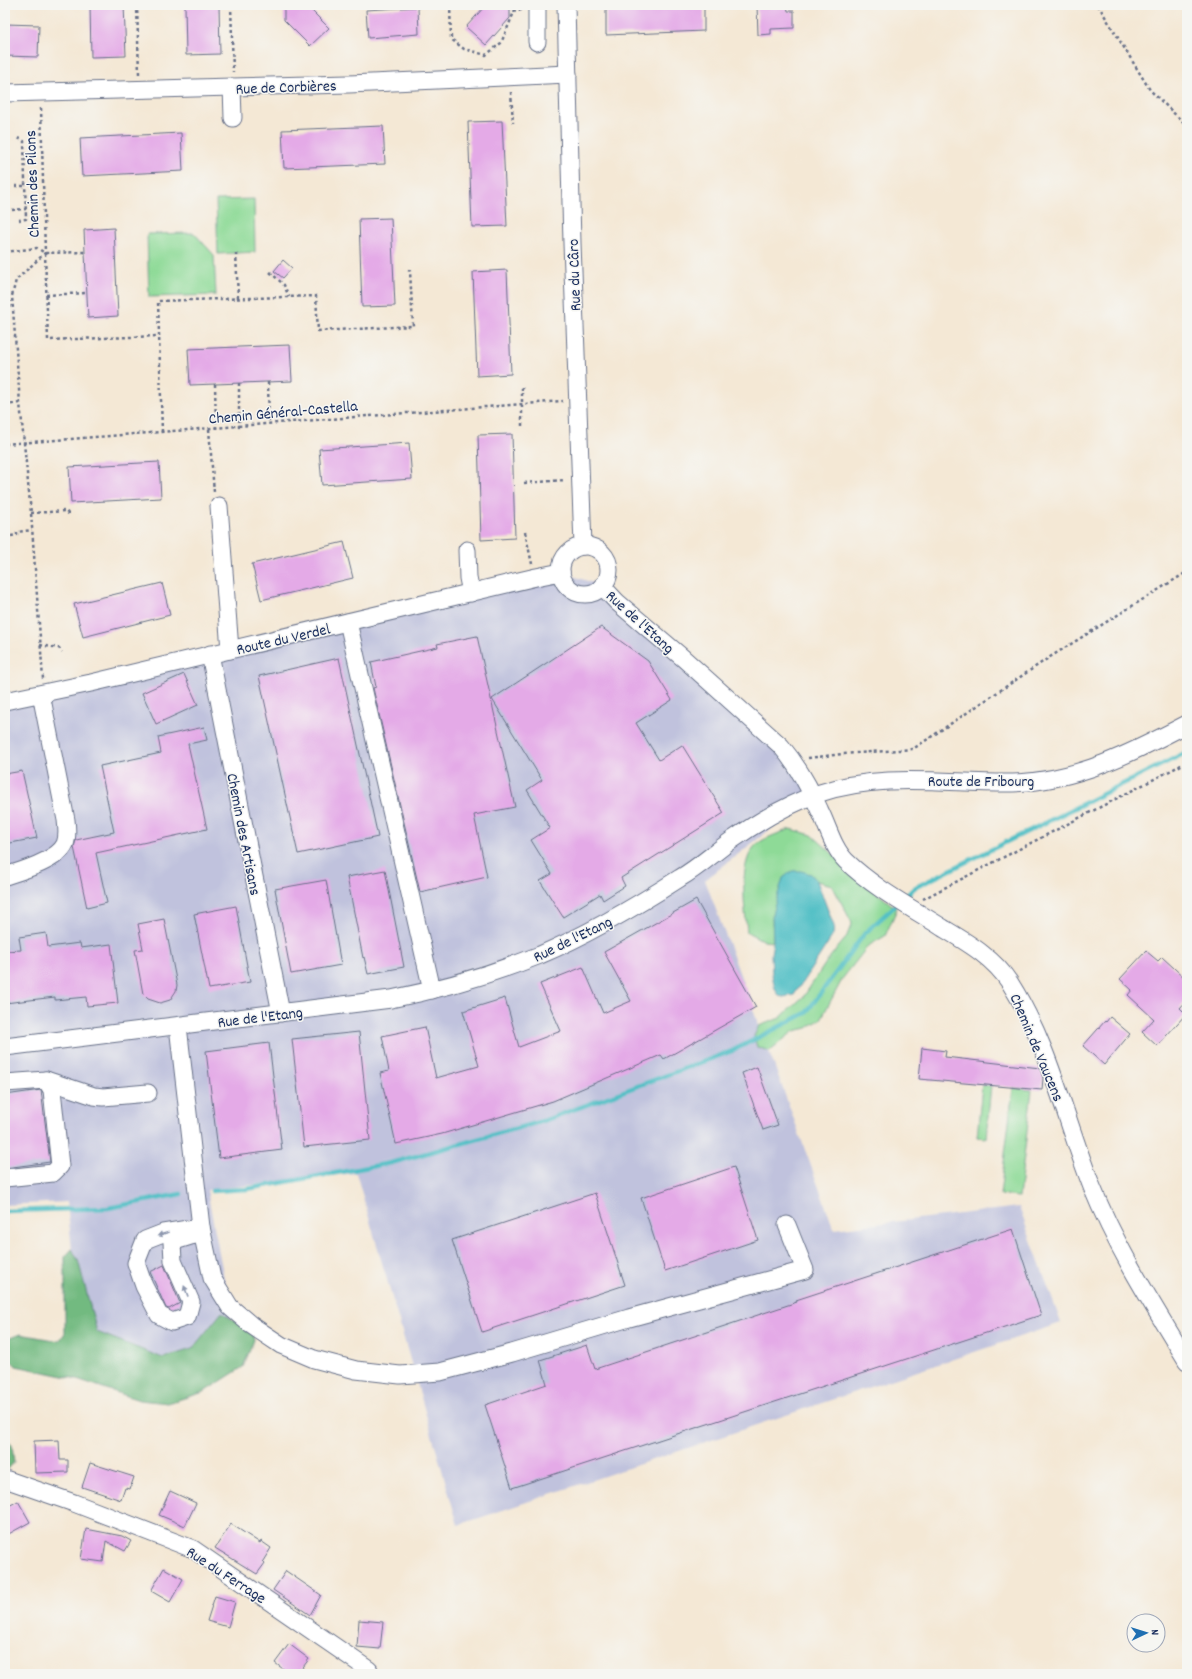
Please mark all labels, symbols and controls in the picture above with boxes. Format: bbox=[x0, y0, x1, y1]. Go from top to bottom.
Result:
street label: Rue de Corbières bbox=[235, 75, 337, 102]
street label: Chemin des Pilons bbox=[20, 130, 47, 238]
street label: Rue du Câro bbox=[563, 238, 588, 311]
street label: Chemin Général-Castella bbox=[208, 395, 359, 431]
street label: Rue de l'Etang bbox=[600, 586, 679, 660]
street label: Route du Verdel bbox=[234, 618, 333, 662]
street label: Chemin des Artisans bbox=[219, 771, 266, 898]
street label: Route de Fribourg bbox=[928, 771, 1034, 794]
street label: Rue de l'Etang bbox=[530, 911, 617, 969]
street label: Chemin de Vaucens bbox=[1003, 990, 1069, 1106]
street label: Rue de l'Etang bbox=[216, 1002, 304, 1035]
one-way arrow bbox=[156, 1231, 168, 1237]
one-way arrow bbox=[183, 1284, 189, 1296]
street label: Rue du Ferrage bbox=[181, 1542, 270, 1611]
north arrow bbox=[1126, 1613, 1166, 1653]
text: N bbox=[1146, 1629, 1162, 1636]

